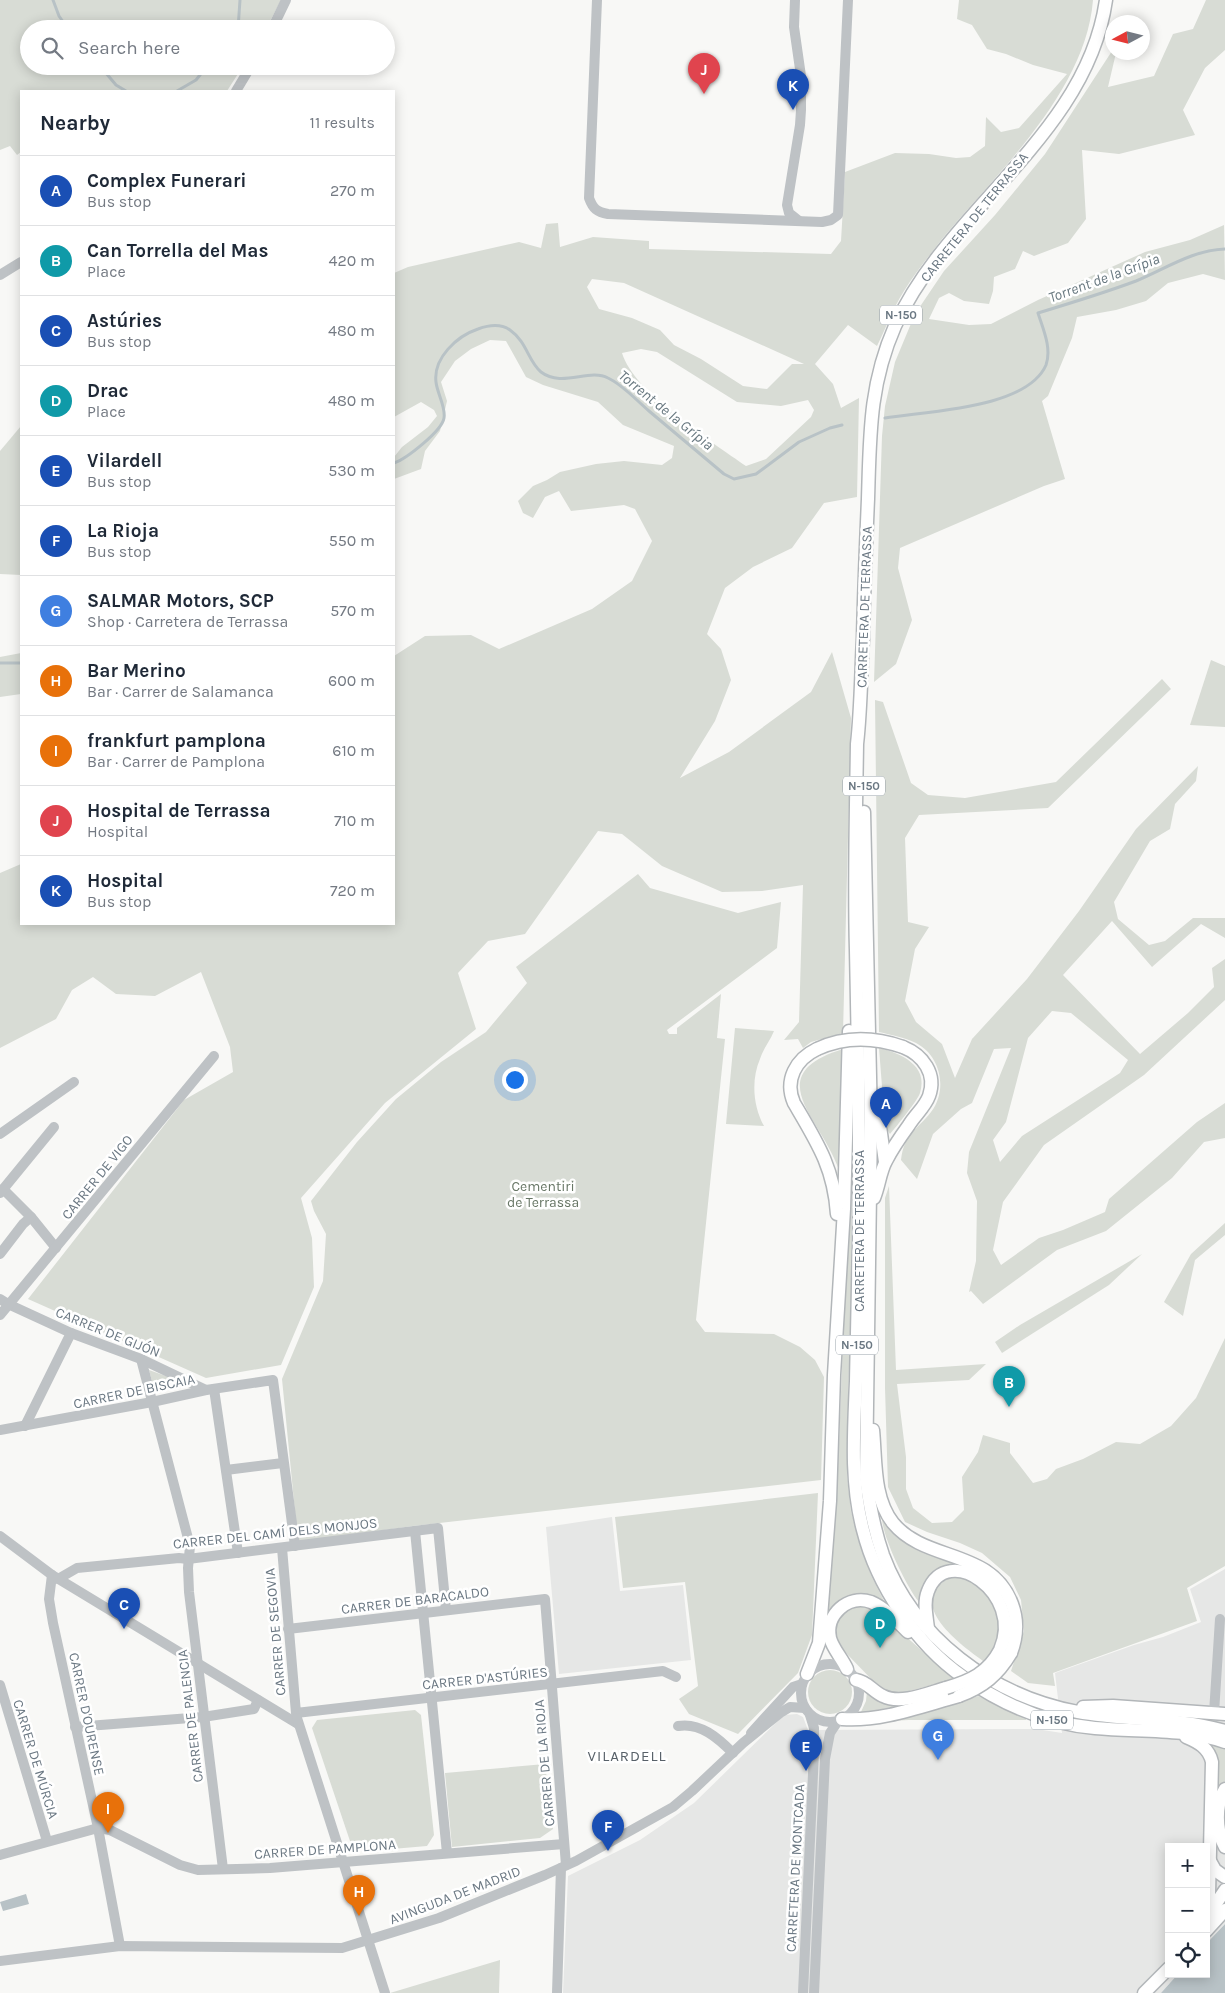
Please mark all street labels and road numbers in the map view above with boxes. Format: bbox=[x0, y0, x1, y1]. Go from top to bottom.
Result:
street label: CARRETERA DE TERRASSA bbox=[917, 149, 1032, 286]
road number: N-150 bbox=[880, 306, 922, 324]
street label: CARRETERA DE TERRASSA bbox=[853, 526, 876, 688]
road number: N-150 bbox=[843, 776, 885, 796]
street label: CARRER DE VIGO bbox=[58, 1132, 137, 1223]
street label: CARRETERA DE TERRASSA bbox=[851, 1150, 868, 1312]
street label: CARRER DE GIJÓN bbox=[53, 1304, 163, 1361]
road number: N-150 bbox=[836, 1336, 878, 1354]
street label: CARRER DE BISCAIA bbox=[72, 1370, 196, 1413]
street label: CARRER DEL CAMÍ DELS MONJOS bbox=[172, 1513, 378, 1553]
street label: CARRER DE SEGOVIA bbox=[261, 1567, 290, 1697]
street label: CARRER DE BARACALDO bbox=[340, 1583, 490, 1618]
street label: CARRER DE PALENCIA bbox=[174, 1649, 207, 1783]
street label: CARRER D'OURENSE bbox=[65, 1651, 108, 1777]
street label: CARRER D'ASTÚRIES bbox=[421, 1662, 549, 1694]
street label: CARRER DE MÚRCIA bbox=[9, 1697, 63, 1821]
street label: CARRER DE LA RIOJA bbox=[530, 1699, 559, 1827]
road number: N-150 bbox=[1031, 1710, 1073, 1730]
street label: CARRETERA DE MONTCADA bbox=[783, 1784, 808, 1952]
street label: CARRER DE PAMPLONA bbox=[254, 1836, 396, 1863]
street label: AVINGUDA DE MADRID bbox=[387, 1863, 523, 1928]

